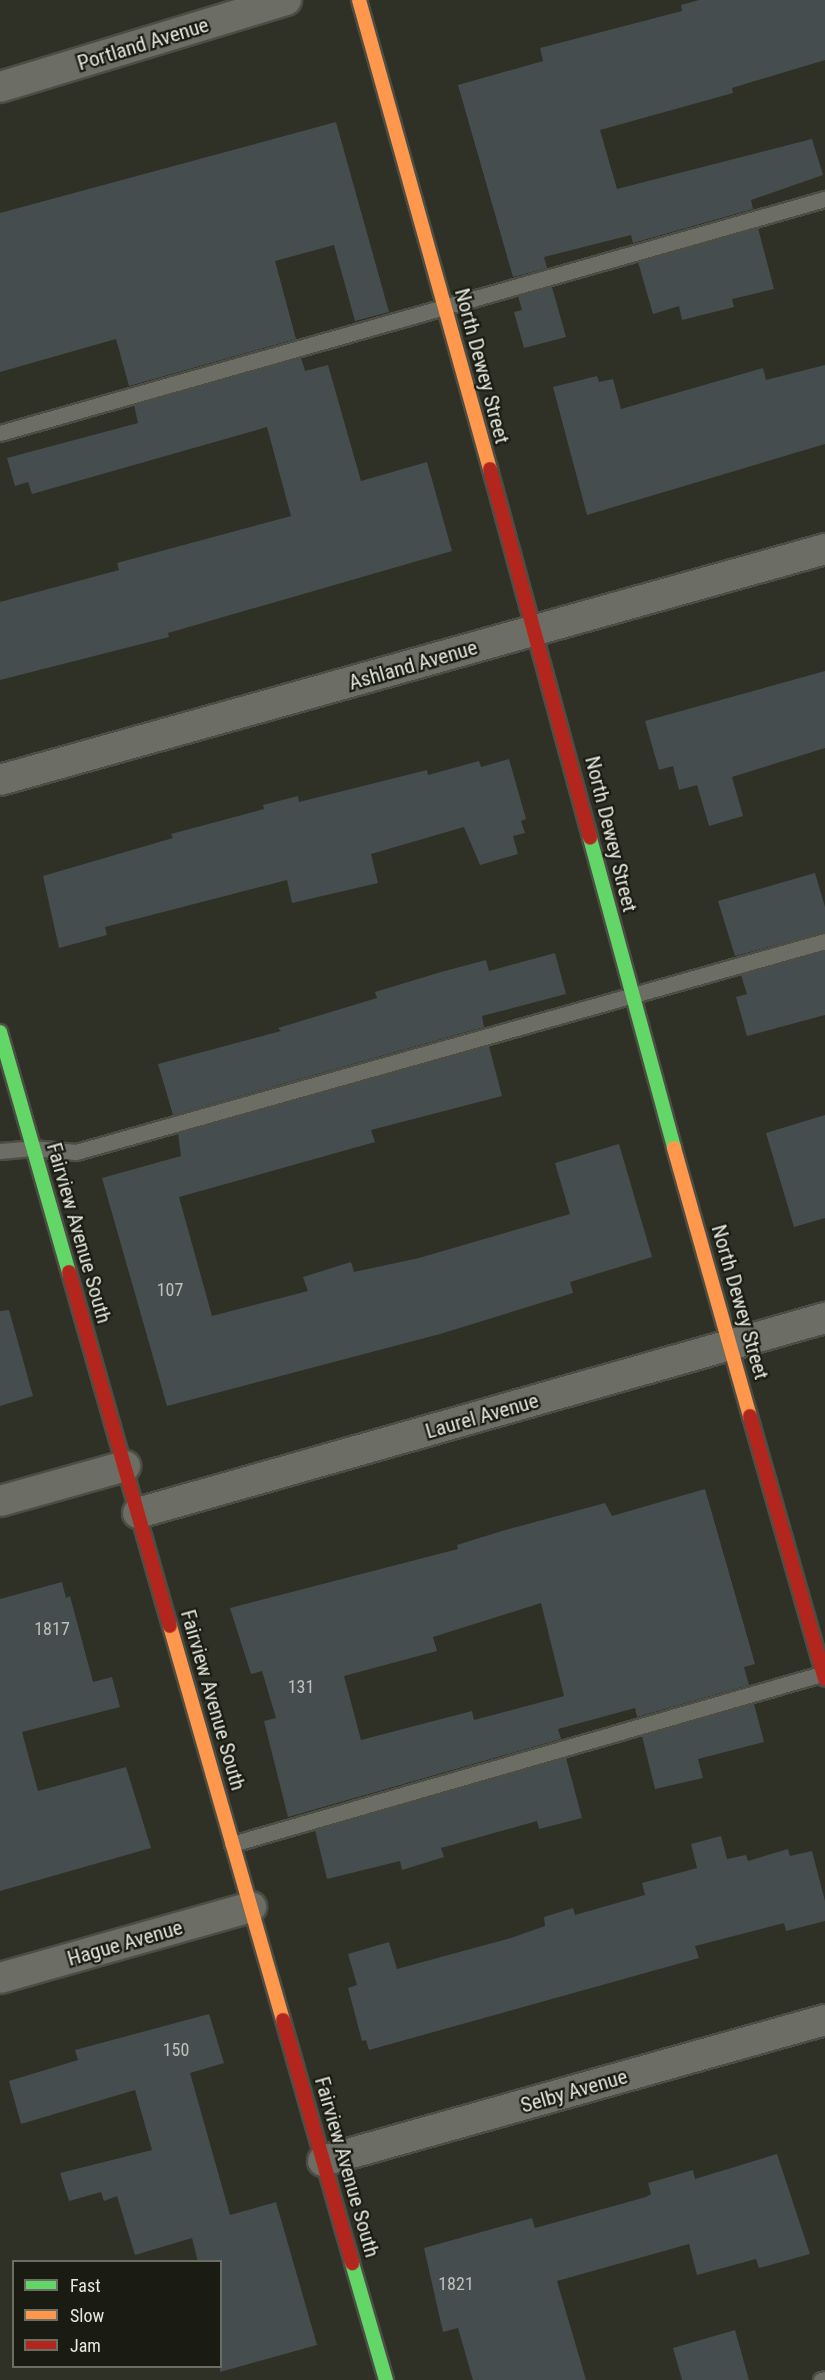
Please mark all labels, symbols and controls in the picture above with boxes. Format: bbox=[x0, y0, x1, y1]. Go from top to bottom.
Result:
street label: Portland Avenue bbox=[74, 12, 212, 76]
street label: North Dewey Street bbox=[449, 286, 515, 446]
street label: Ashland Avenue bbox=[346, 635, 480, 695]
street label: North Dewey Street bbox=[579, 754, 643, 914]
street label: Fairview Avenue South bbox=[41, 1140, 117, 1326]
street label: North Dewey Street bbox=[706, 1222, 774, 1382]
house number: 107 bbox=[157, 1279, 183, 1301]
street label: Laurel Avenue bbox=[423, 1388, 541, 1444]
street label: Fairview Avenue South bbox=[175, 1607, 251, 1793]
house number: 1817 bbox=[34, 1618, 70, 1640]
house number: 131 bbox=[288, 1676, 314, 1698]
street label: Hague Avenue bbox=[64, 1915, 186, 1971]
house number: 150 bbox=[163, 2039, 189, 2061]
street label: Selby Avenue bbox=[518, 2064, 630, 2118]
street label: Fairview Avenue South bbox=[309, 2074, 385, 2260]
legend bbox=[12, 2260, 222, 2368]
house number: 1821 bbox=[438, 2273, 474, 2295]
text: Fast bbox=[70, 2275, 101, 2296]
text: Slow bbox=[70, 2305, 104, 2326]
text: Jam bbox=[70, 2335, 101, 2356]

